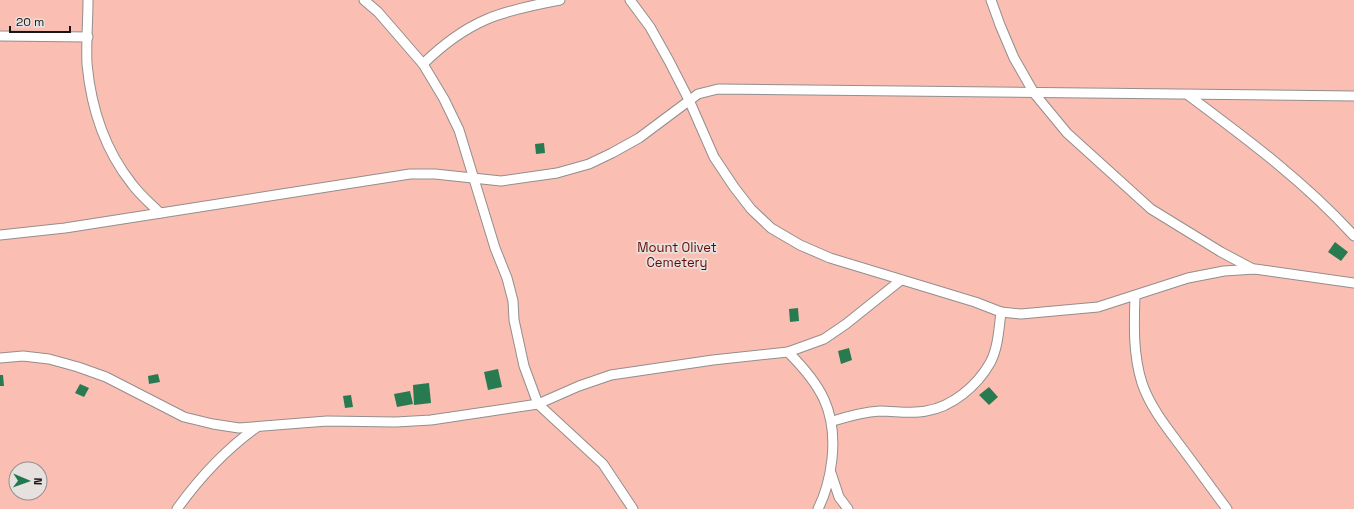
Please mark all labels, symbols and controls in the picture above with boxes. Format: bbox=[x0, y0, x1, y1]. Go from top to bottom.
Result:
scale bar bbox=[10, 8, 70, 34]
text: 20 m bbox=[16, 14, 44, 30]
park label: Mount Olivet Cemetery bbox=[637, 239, 717, 271]
north arrow bbox=[8, 461, 48, 501]
text: N bbox=[31, 477, 45, 485]

